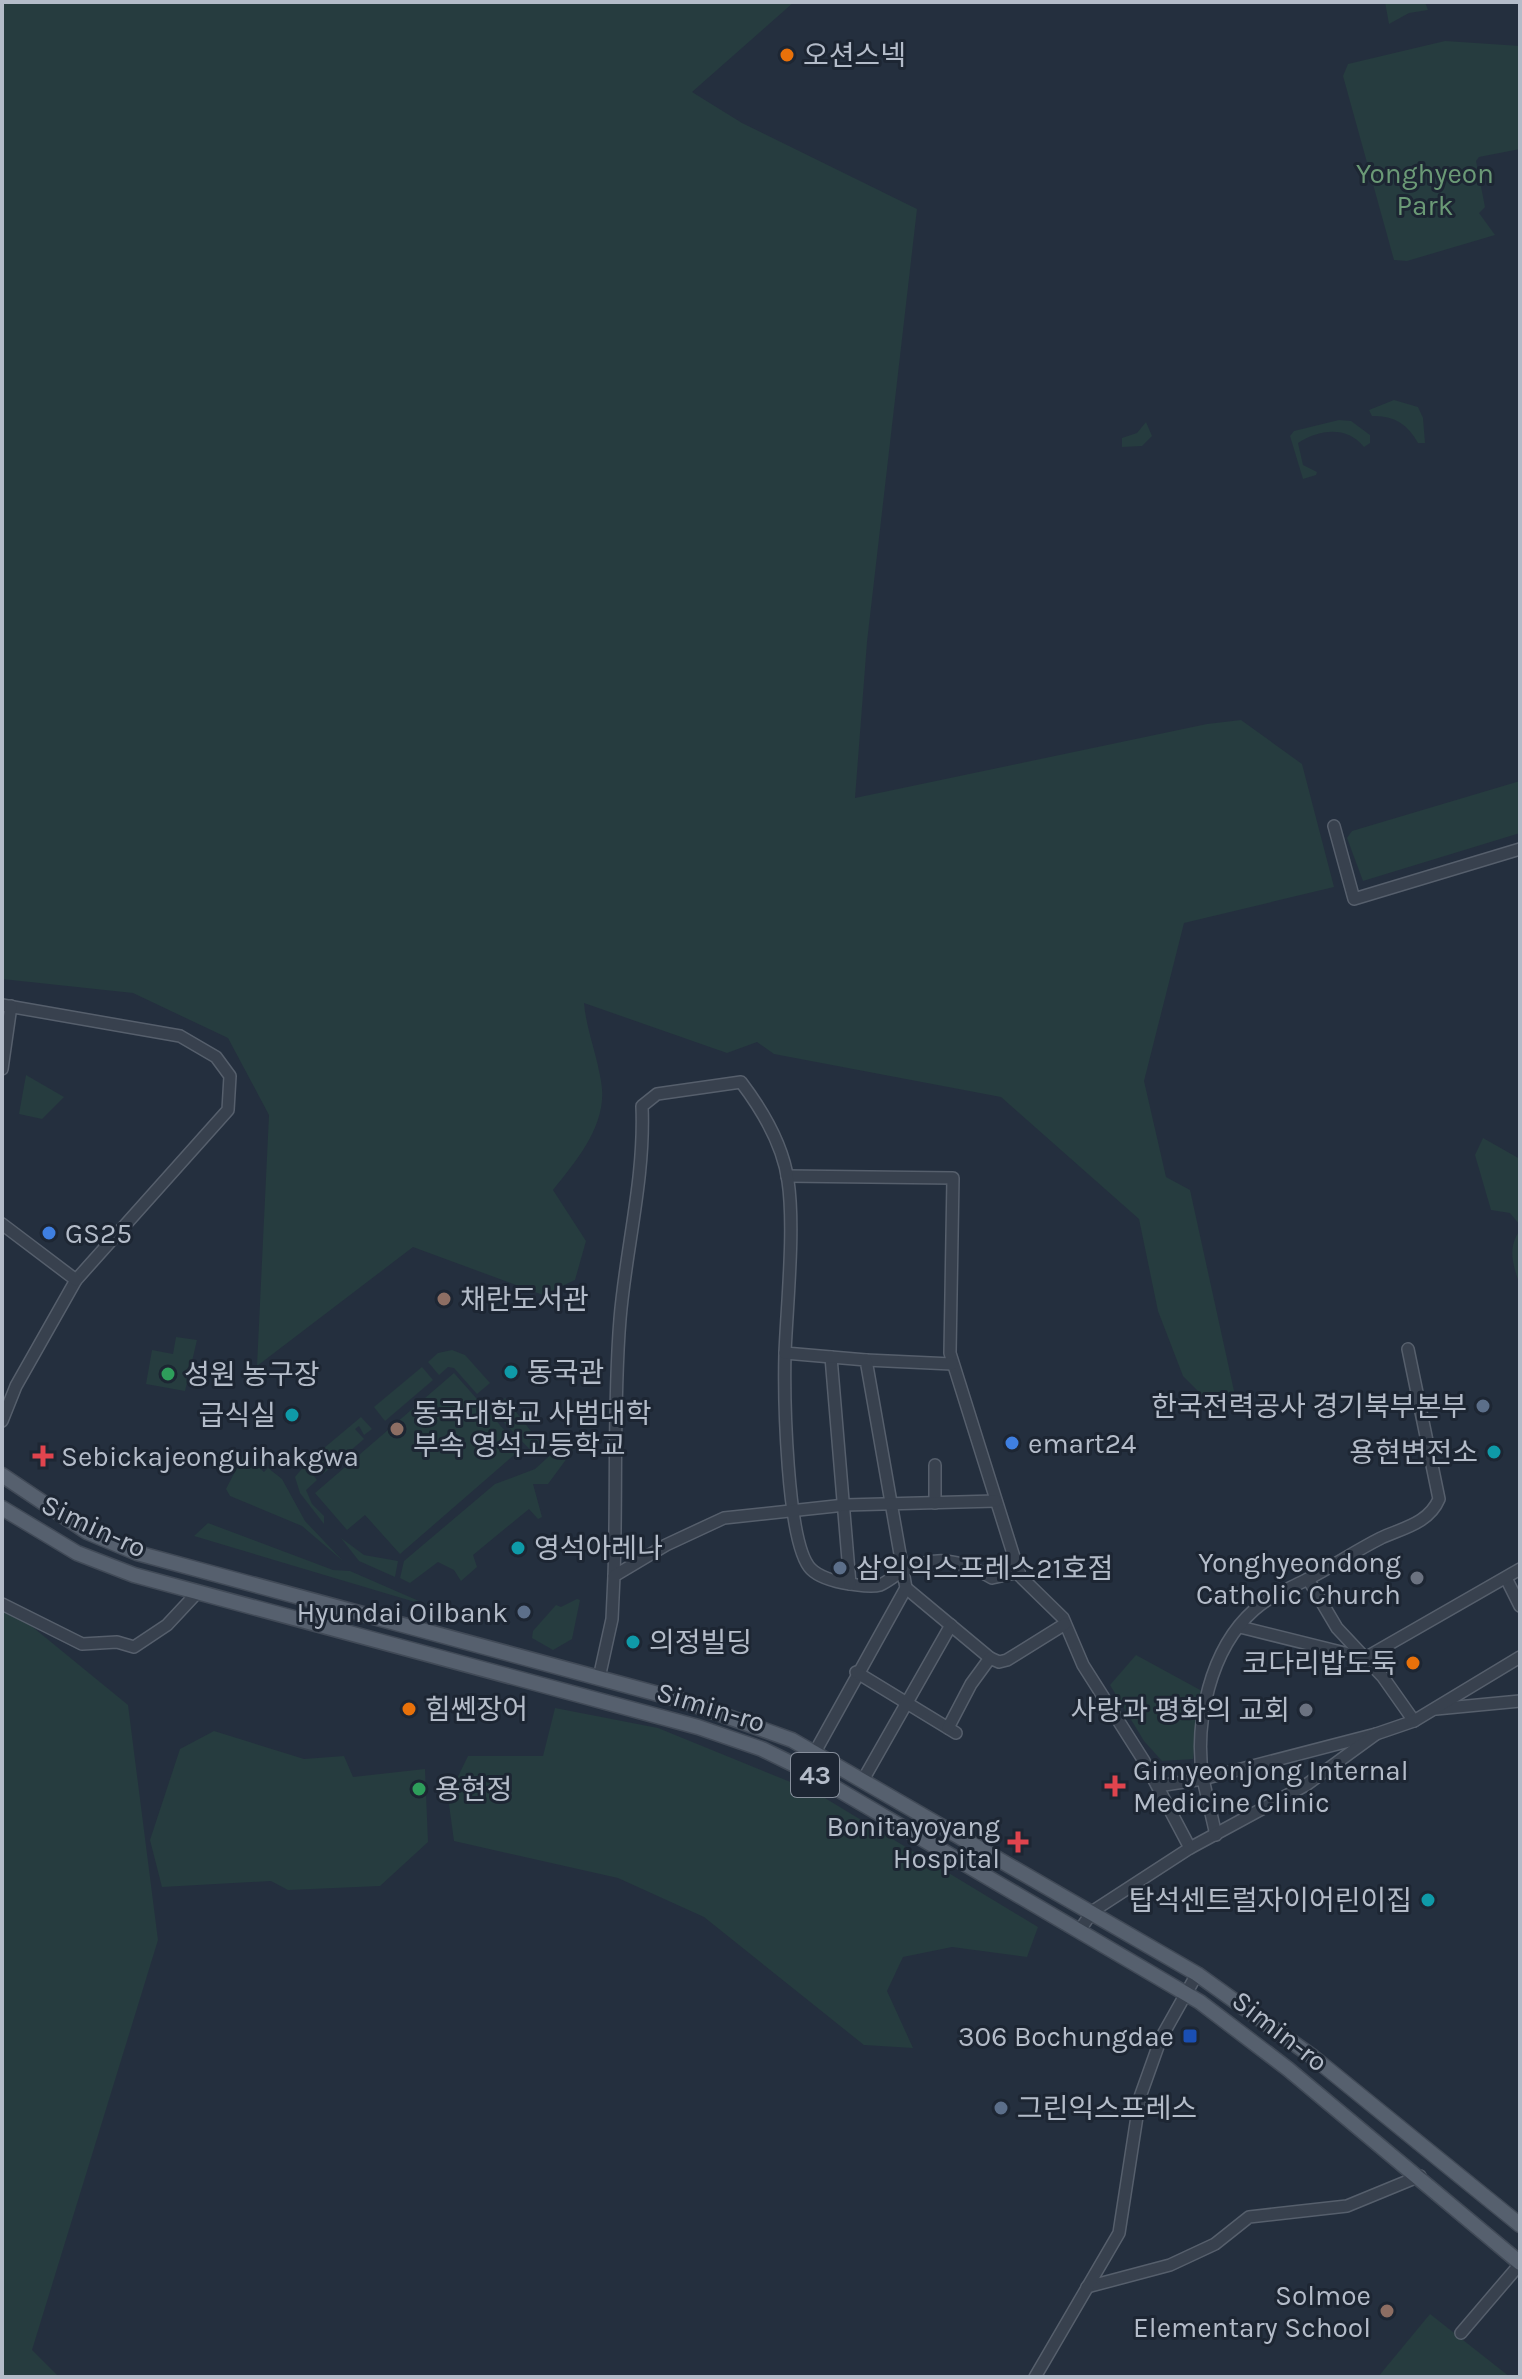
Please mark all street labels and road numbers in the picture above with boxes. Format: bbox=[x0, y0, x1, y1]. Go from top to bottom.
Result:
street label: Simin-ro bbox=[36, 1487, 152, 1565]
street label: Simin-ro bbox=[653, 1675, 769, 1739]
road number: 43 bbox=[791, 1753, 839, 1797]
street label: Simin-ro bbox=[1226, 1984, 1334, 2078]

